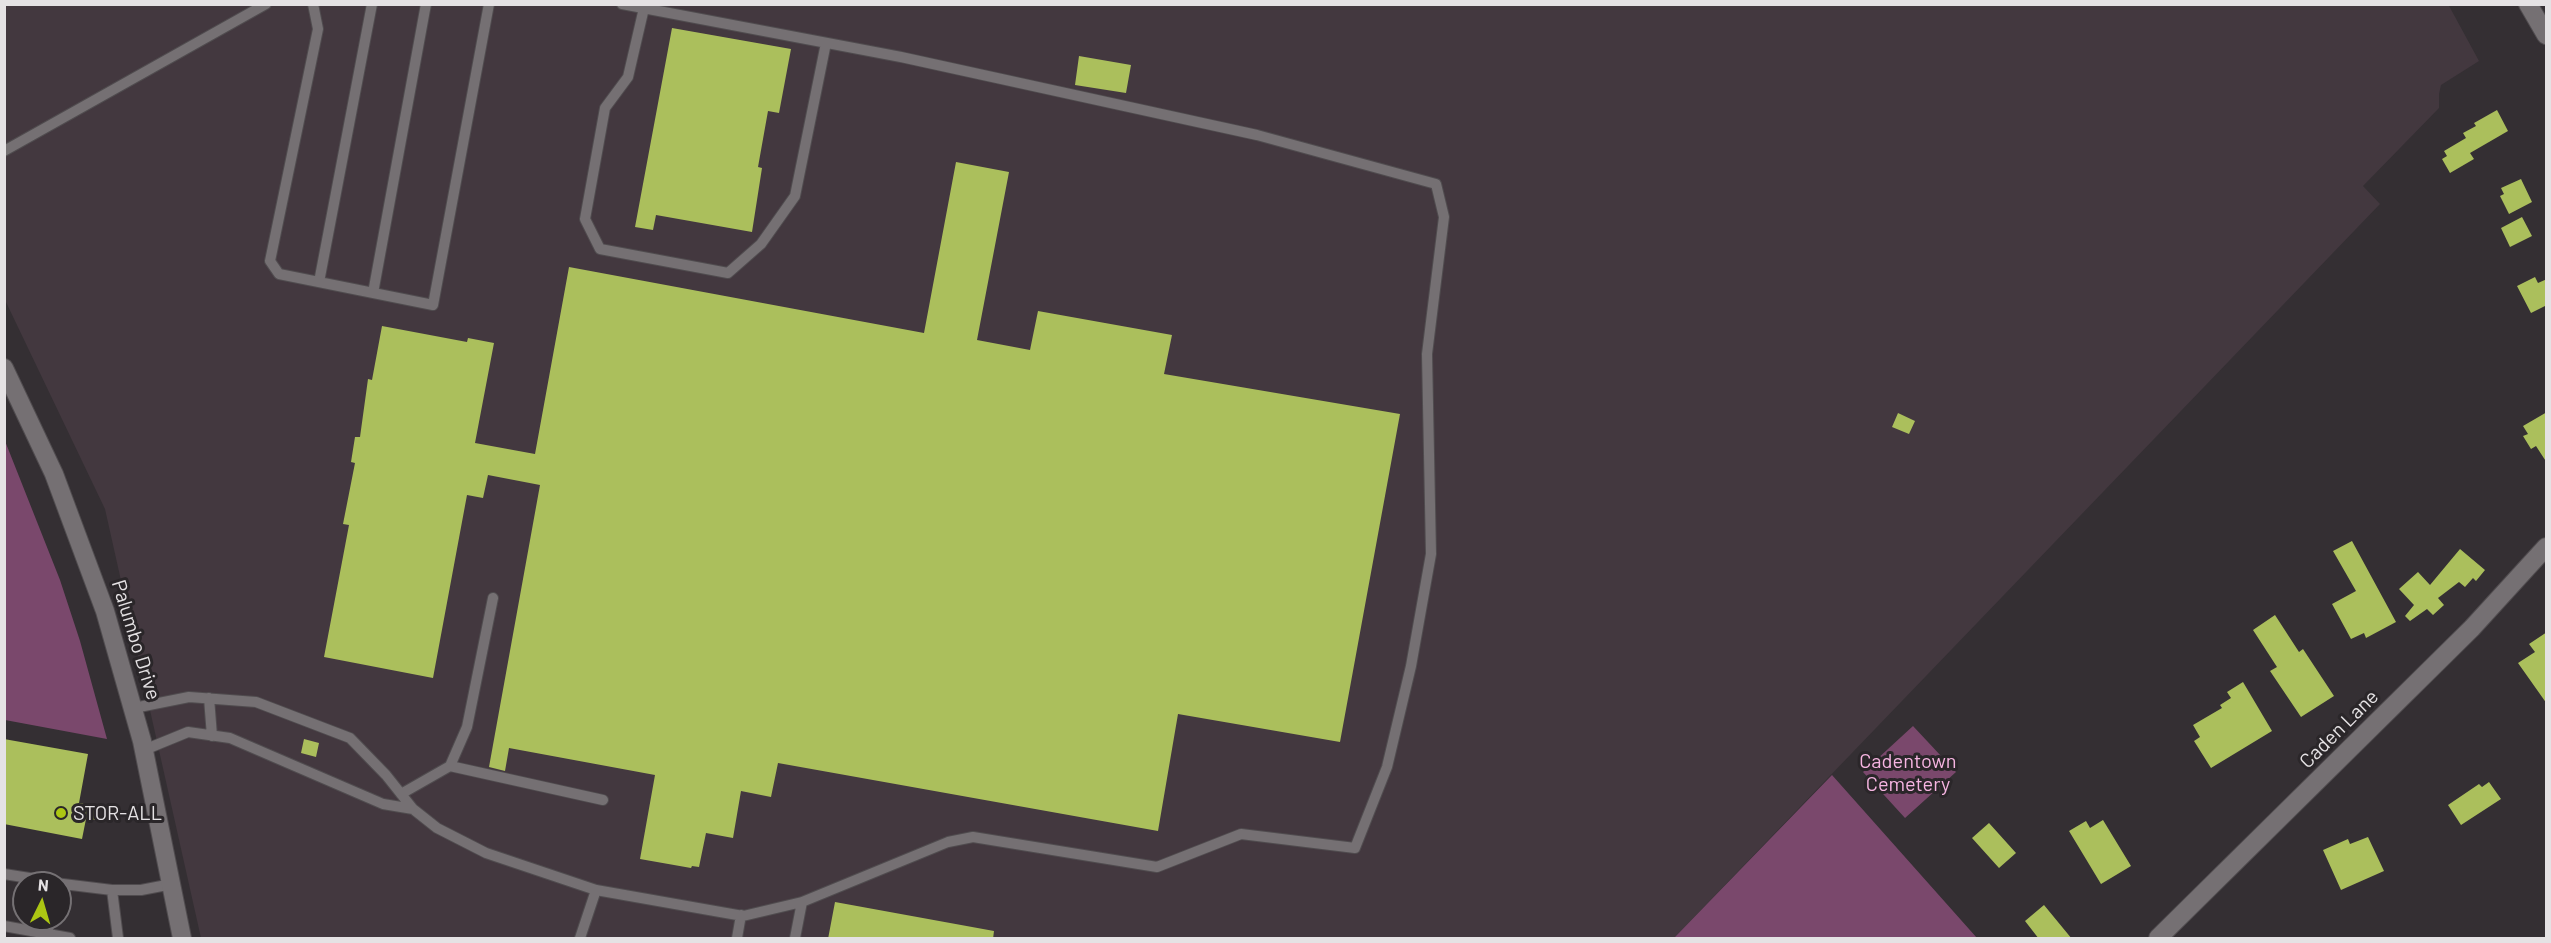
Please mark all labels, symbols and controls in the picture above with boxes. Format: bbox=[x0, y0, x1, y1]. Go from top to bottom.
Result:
street label: Palumbo Drive bbox=[106, 577, 166, 703]
street label: Caden Lane bbox=[2295, 685, 2383, 773]
park label: Cadentown Cemetery bbox=[1859, 749, 1957, 796]
place label: STOR-ALL bbox=[73, 801, 162, 825]
marker: STOR-ALL bbox=[54, 806, 68, 820]
north arrow bbox=[12, 871, 72, 931]
text: N bbox=[37, 875, 50, 894]

